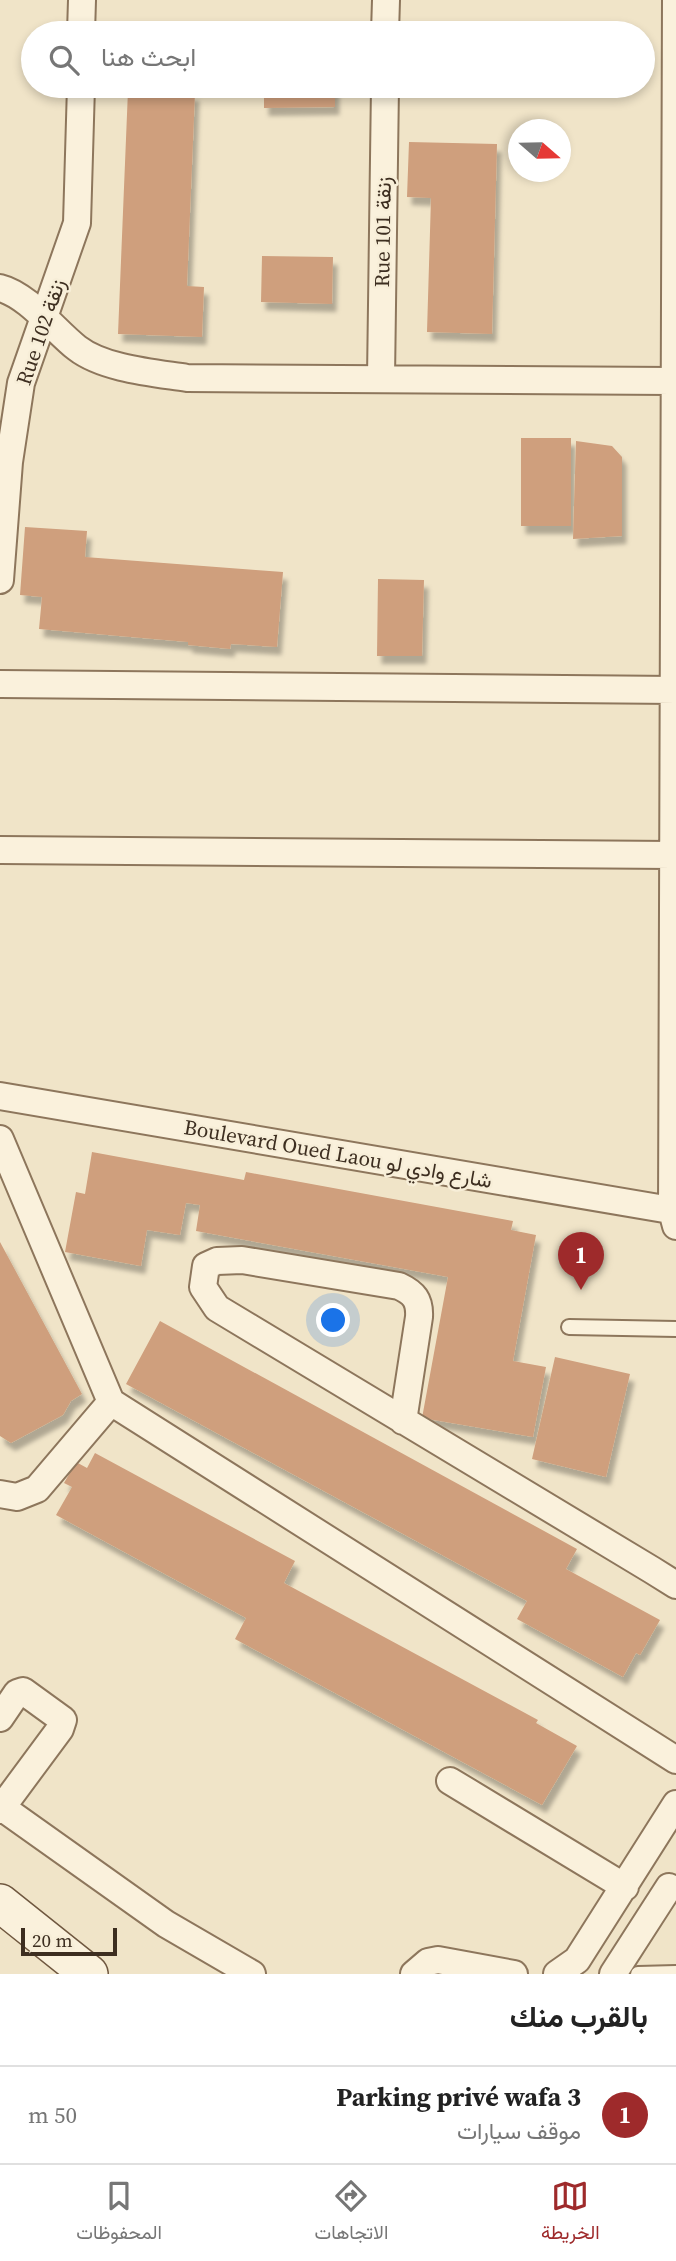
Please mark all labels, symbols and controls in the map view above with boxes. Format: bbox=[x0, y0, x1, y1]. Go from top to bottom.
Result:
search box bbox=[21, 21, 655, 98]
text: ابحث هنا bbox=[101, 39, 196, 75]
icon: search bbox=[45, 41, 83, 79]
north arrow bbox=[508, 119, 571, 182]
street label: Rue 101 زنقة bbox=[367, 176, 398, 288]
street label: Rue 102 زنقة bbox=[9, 275, 72, 389]
street label: Boulevard Oued Laou شارع وادي لو bbox=[181, 1112, 494, 1198]
pin: 1 bbox=[558, 1232, 604, 1290]
your location bbox=[316, 1303, 350, 1337]
scale bar bbox=[21, 1925, 117, 1957]
text: 20 m bbox=[32, 1927, 73, 1953]
text: بالقرب منك bbox=[510, 1996, 648, 2037]
text: Parking privé wafa 3 bbox=[336, 2079, 581, 2115]
text: 50 m bbox=[28, 2099, 77, 2131]
text: 1 bbox=[619, 2099, 631, 2131]
text: موقف سيارات bbox=[457, 2115, 581, 2147]
tab: المحفوظات bbox=[76, 2177, 162, 2249]
tab: الاتجاهات bbox=[315, 2177, 388, 2249]
tab: الخريطة bbox=[541, 2177, 600, 2249]

